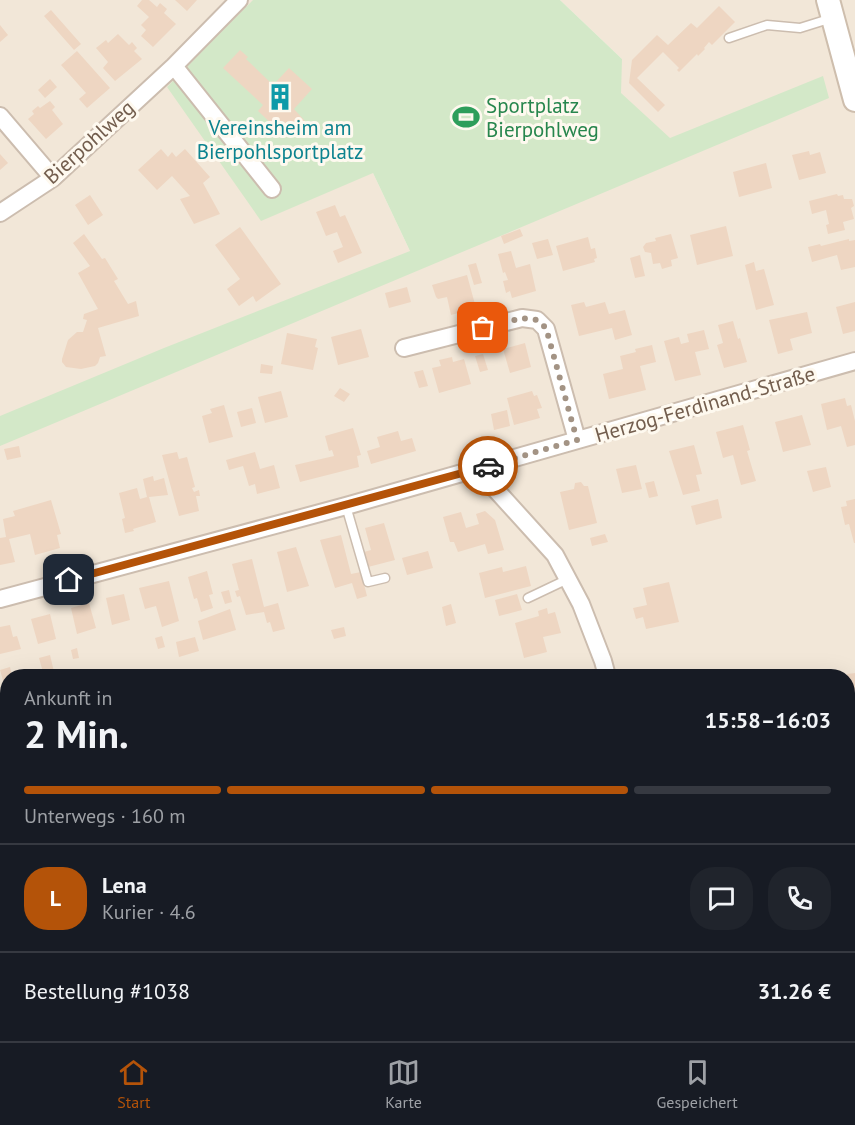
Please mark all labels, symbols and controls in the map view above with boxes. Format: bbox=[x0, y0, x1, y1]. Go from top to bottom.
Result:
building icon: Vereinsheim am Bierpohlsportplatz bbox=[265, 82, 295, 112]
place label: Sportplatz Bierpohlweg bbox=[486, 92, 599, 143]
street label: Bierpohlweg bbox=[38, 94, 140, 190]
sports icon: Sportplatz Bierpohlweg bbox=[451, 102, 481, 132]
place label: Vereinsheim am Bierpohlsportplatz bbox=[197, 114, 363, 165]
pin bbox=[457, 302, 508, 353]
icon: bag bbox=[466, 311, 499, 344]
street label: Herzog-Ferdinand-Straße bbox=[592, 360, 818, 448]
courier bbox=[458, 436, 518, 496]
icon: car bbox=[472, 450, 505, 483]
pin bbox=[43, 554, 94, 605]
icon: home bbox=[52, 563, 85, 596]
text: Ankunft in bbox=[24, 685, 112, 711]
text: 15:58–16:03 bbox=[705, 706, 831, 734]
text: 2 Min. bbox=[24, 708, 129, 759]
text: Unterwegs · 160 m bbox=[24, 803, 185, 829]
button: chat bbox=[690, 867, 753, 930]
button: phone bbox=[768, 867, 831, 930]
text: Lena bbox=[102, 871, 147, 899]
text: L bbox=[50, 884, 61, 912]
text: Kurier · 4.6 bbox=[102, 899, 196, 925]
text: Bestellung #1038 bbox=[24, 977, 190, 1005]
text: 31.26 € bbox=[758, 977, 831, 1005]
tab: Start bbox=[117, 1056, 151, 1112]
tab: Karte bbox=[385, 1056, 422, 1112]
tab: Gespeichert bbox=[656, 1056, 738, 1112]

